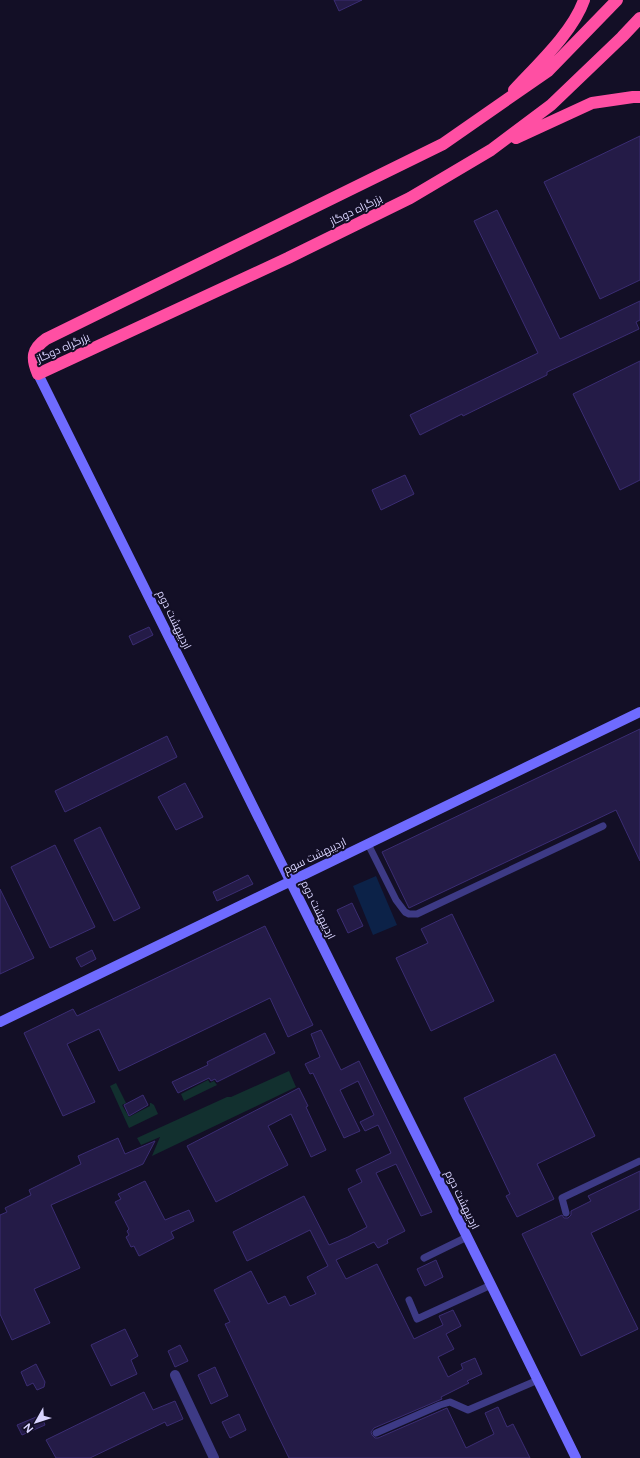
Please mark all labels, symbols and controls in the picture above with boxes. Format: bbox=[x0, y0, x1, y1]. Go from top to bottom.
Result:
street label: بزرگراه دوگاز bbox=[327, 192, 384, 229]
street label: بزرگراه دوگاز bbox=[33, 330, 92, 366]
street label: اردیبهشت دوم bbox=[153, 588, 194, 652]
street label: اردیبهشت سوم bbox=[282, 835, 349, 878]
street label: اردیبهشت دوم bbox=[297, 878, 338, 942]
street label: اردیبهشت دوم bbox=[441, 1168, 482, 1232]
north arrow bbox=[16, 1402, 56, 1442]
text: N bbox=[21, 1421, 36, 1435]

